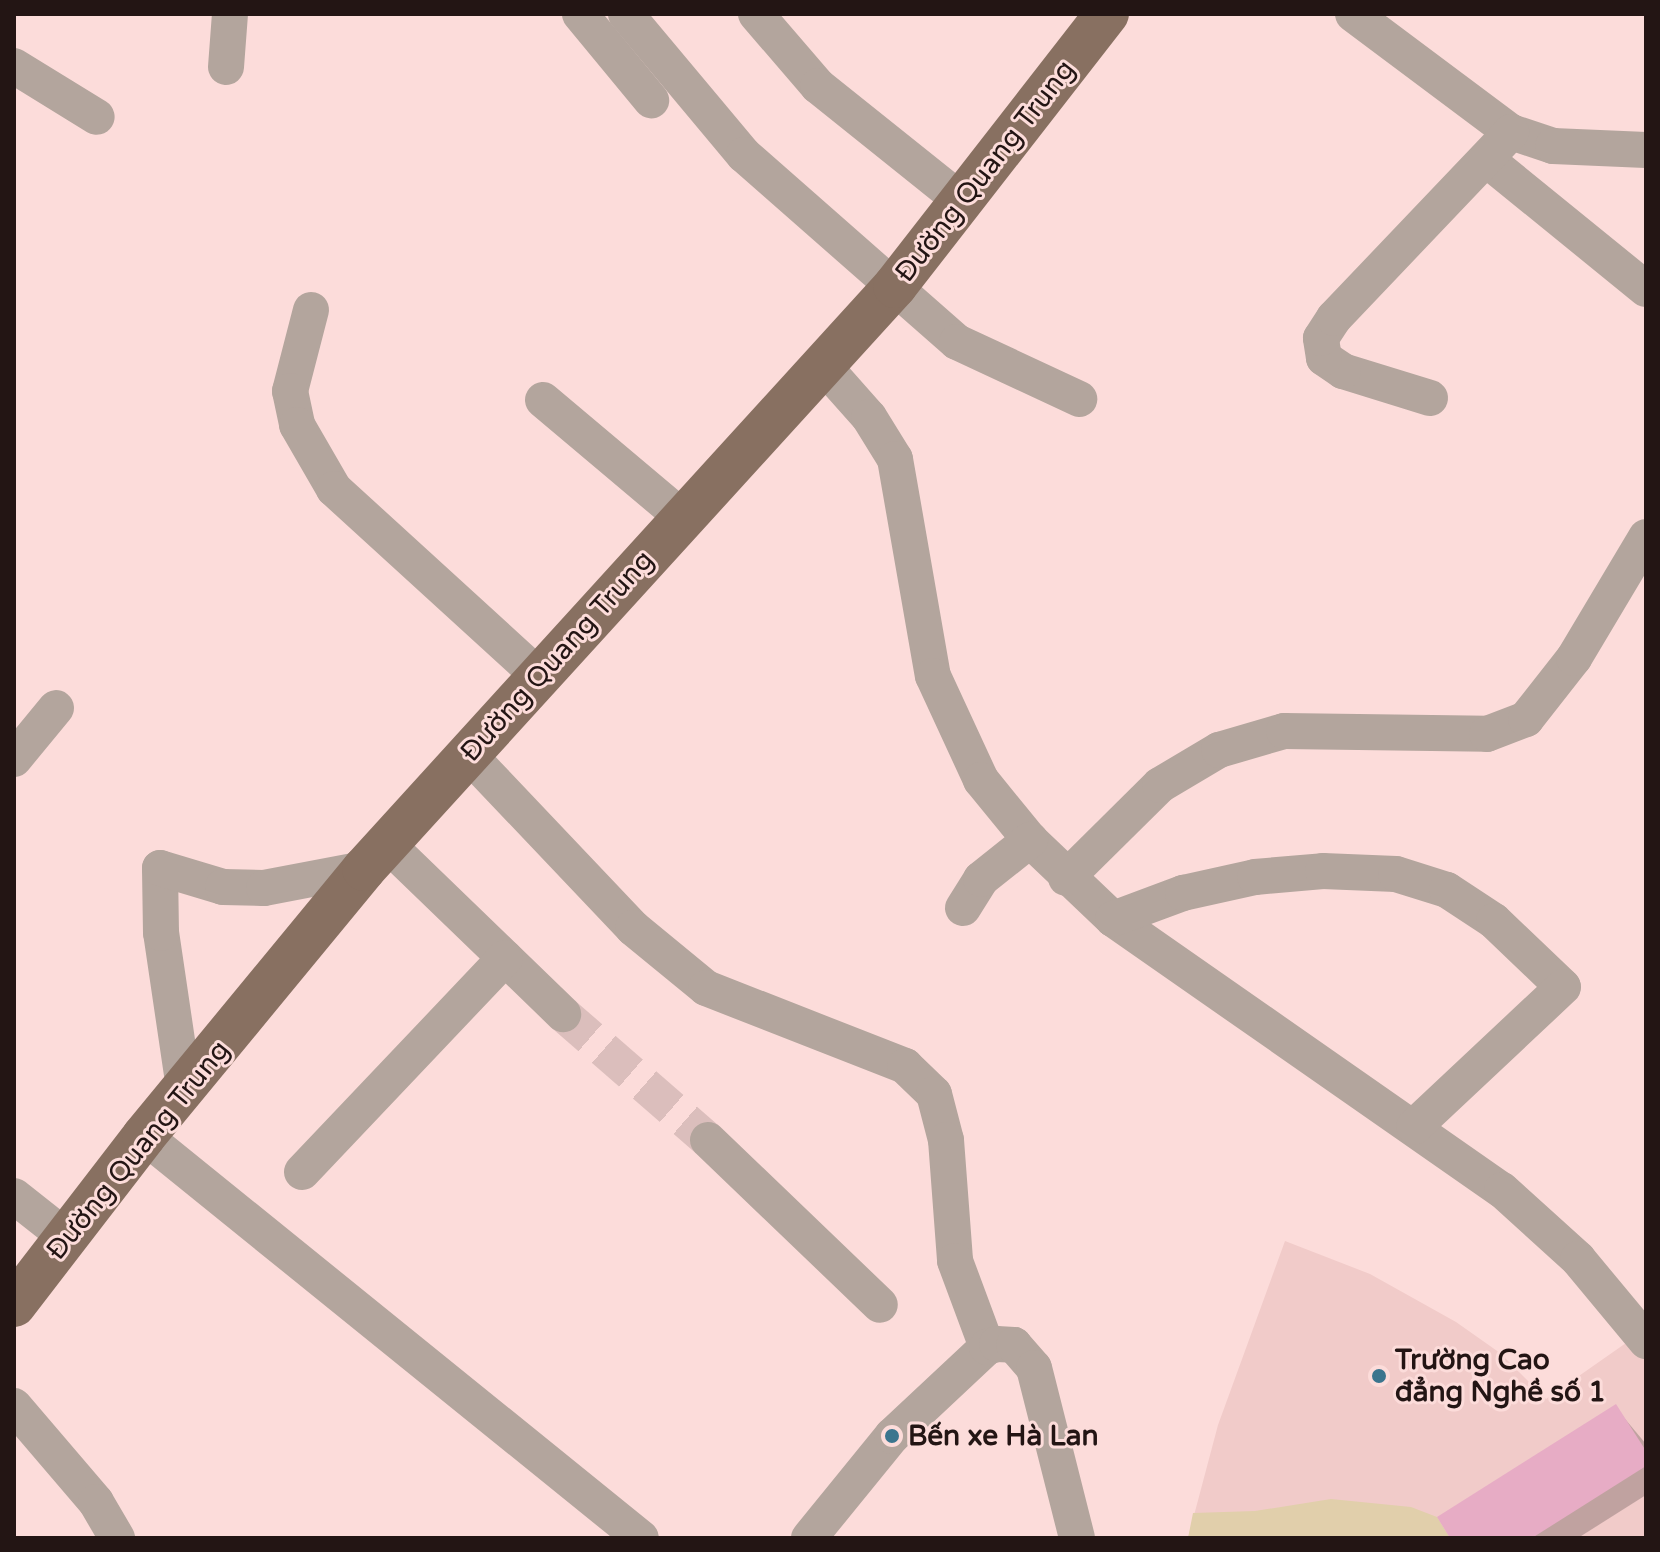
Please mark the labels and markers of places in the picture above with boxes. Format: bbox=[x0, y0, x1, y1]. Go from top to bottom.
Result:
place label: Trường Cao đẳng Nghề số 1 bbox=[1395, 1343, 1606, 1409]
marker: Trường Cao đẳng Nghề số 1 bbox=[1370, 1367, 1388, 1385]
place label: Bến xe Hà Lan bbox=[908, 1419, 1098, 1453]
marker: Bến xe Hà Lan bbox=[883, 1427, 901, 1445]

